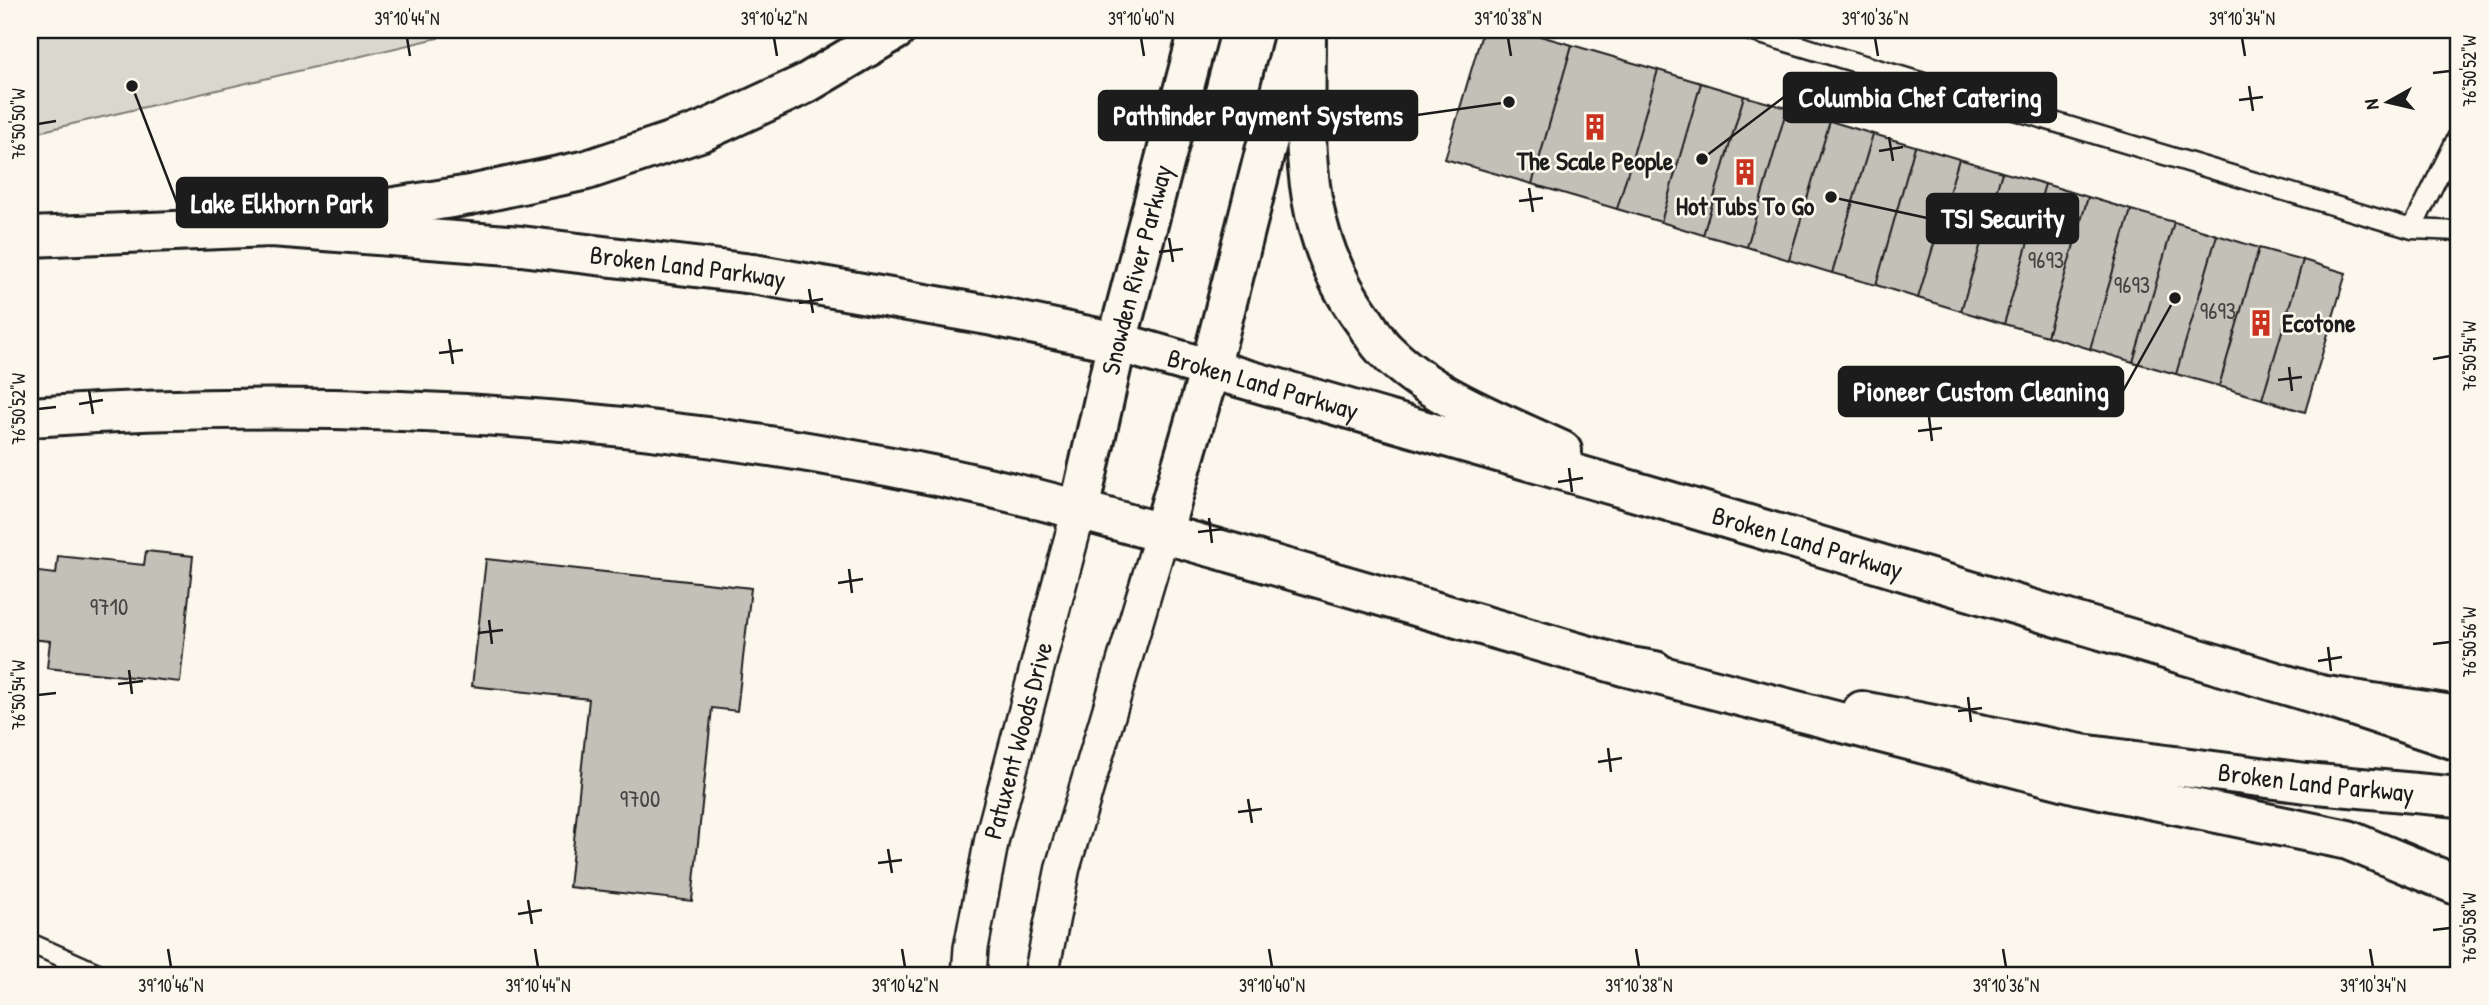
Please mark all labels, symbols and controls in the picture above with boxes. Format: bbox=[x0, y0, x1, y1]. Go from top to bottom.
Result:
text: 39°10'44"N bbox=[375, 6, 439, 31]
text: 39°10'42"N bbox=[741, 6, 807, 31]
text: 39°10'40"N bbox=[1108, 6, 1174, 31]
text: 39°10'38"N bbox=[1474, 6, 1542, 31]
text: 39°10'36"N bbox=[1842, 6, 1908, 31]
text: 39°10'34"N bbox=[2209, 6, 2275, 31]
text: 76°50'52"W bbox=[2457, 35, 2482, 107]
north arrow bbox=[2352, 66, 2422, 136]
callout: Columbia Chef Catering bbox=[1784, 73, 2056, 122]
text: Columbia Chef Catering bbox=[1798, 78, 2042, 117]
text: 76°50'50"W bbox=[6, 88, 31, 160]
callout: Pathfinder Payment Systems bbox=[1099, 91, 1417, 140]
text: Pathfinder Payment Systems bbox=[1113, 96, 1403, 135]
text: N bbox=[2358, 98, 2385, 111]
building icon: The Scale People bbox=[1580, 112, 1610, 142]
place label: The Scale People bbox=[1516, 143, 1674, 179]
building icon: Hot Tubs To Go bbox=[1730, 157, 1760, 187]
street label: Snowden River Parkway bbox=[1092, 161, 1180, 378]
callout: Lake Elkhorn Park bbox=[177, 178, 387, 227]
text: Lake Elkhorn Park bbox=[191, 184, 373, 222]
place label: Hot Tubs To Go bbox=[1676, 188, 1815, 223]
callout: TSI Security bbox=[1927, 194, 2078, 243]
text: TSI Security bbox=[1940, 199, 2065, 238]
street label: Broken Land Parkway bbox=[588, 236, 789, 296]
house number: 9693 bbox=[2028, 244, 2064, 275]
house number: 9693 bbox=[2114, 269, 2150, 300]
house number: 9693 bbox=[2200, 295, 2236, 326]
place label: Ecotone bbox=[2282, 305, 2356, 340]
building icon: Ecotone bbox=[2246, 308, 2276, 338]
text: 76°50'54"W bbox=[2457, 321, 2482, 391]
street label: Broken Land Parkway bbox=[1164, 340, 1363, 428]
callout: Pioneer Custom Cleaning bbox=[1839, 367, 2123, 416]
text: Pioneer Custom Cleaning bbox=[1853, 372, 2109, 411]
text: 76°50'52"W bbox=[6, 373, 31, 445]
street label: Broken Land Parkway bbox=[1708, 497, 1907, 587]
house number: 9710 bbox=[90, 591, 128, 622]
text: 76°50'56"W bbox=[2457, 607, 2482, 677]
street label: Patuxent Woods Drive bbox=[974, 638, 1060, 843]
text: 76°50'54"W bbox=[6, 660, 31, 730]
street label: Broken Land Parkway bbox=[2216, 754, 2416, 810]
house number: 9700 bbox=[620, 783, 660, 814]
text: 76°50'58"W bbox=[2457, 893, 2482, 963]
text: 39°10'46"N bbox=[138, 973, 204, 998]
text: 39°10'44"N bbox=[506, 973, 570, 998]
text: 39°10'42"N bbox=[872, 973, 938, 998]
text: 39°10'40"N bbox=[1239, 973, 1305, 998]
text: 39°10'38"N bbox=[1605, 973, 1673, 998]
text: 39°10'36"N bbox=[1973, 973, 2039, 998]
text: 39°10'34"N bbox=[2340, 973, 2406, 998]

